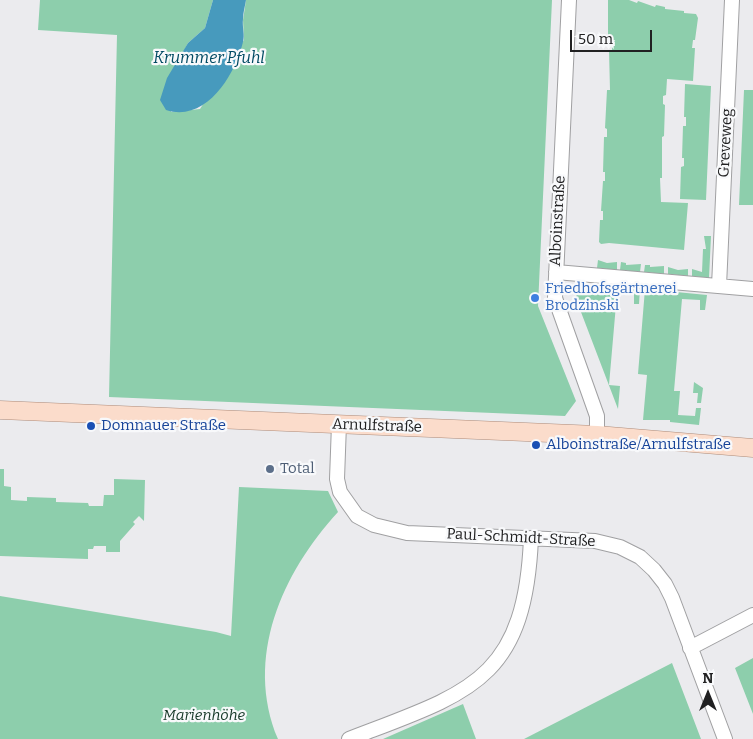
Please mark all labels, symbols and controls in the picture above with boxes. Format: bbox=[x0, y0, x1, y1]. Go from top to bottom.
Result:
scale bar bbox=[573, 20, 656, 52]
text: 50 m bbox=[578, 30, 613, 48]
water label: Krummer Pfuhl bbox=[153, 49, 265, 69]
street label: Greveweg bbox=[715, 108, 737, 178]
street label: Alboinstraße bbox=[547, 175, 569, 267]
place label: Friedhofsgärtnerei Brodzinski bbox=[545, 280, 677, 315]
marker: Friedhofsgärtnerei Brodzinski bbox=[529, 292, 541, 304]
street label: Arnulfstraße bbox=[332, 415, 422, 437]
place label: Domnauer Straße bbox=[101, 417, 226, 435]
marker: Domnauer Straße bbox=[85, 420, 97, 432]
place label: Alboinstraße/Arnulfstraße bbox=[546, 436, 731, 454]
marker: Alboinstraße/Arnulfstraße bbox=[530, 439, 542, 451]
place label: Total bbox=[280, 460, 314, 478]
marker: Total bbox=[264, 463, 276, 475]
street label: Paul-Schmidt-Straße bbox=[446, 525, 596, 551]
north arrow bbox=[683, 669, 733, 719]
text: N bbox=[703, 670, 713, 687]
park label: Marienhöhe bbox=[163, 707, 245, 725]

